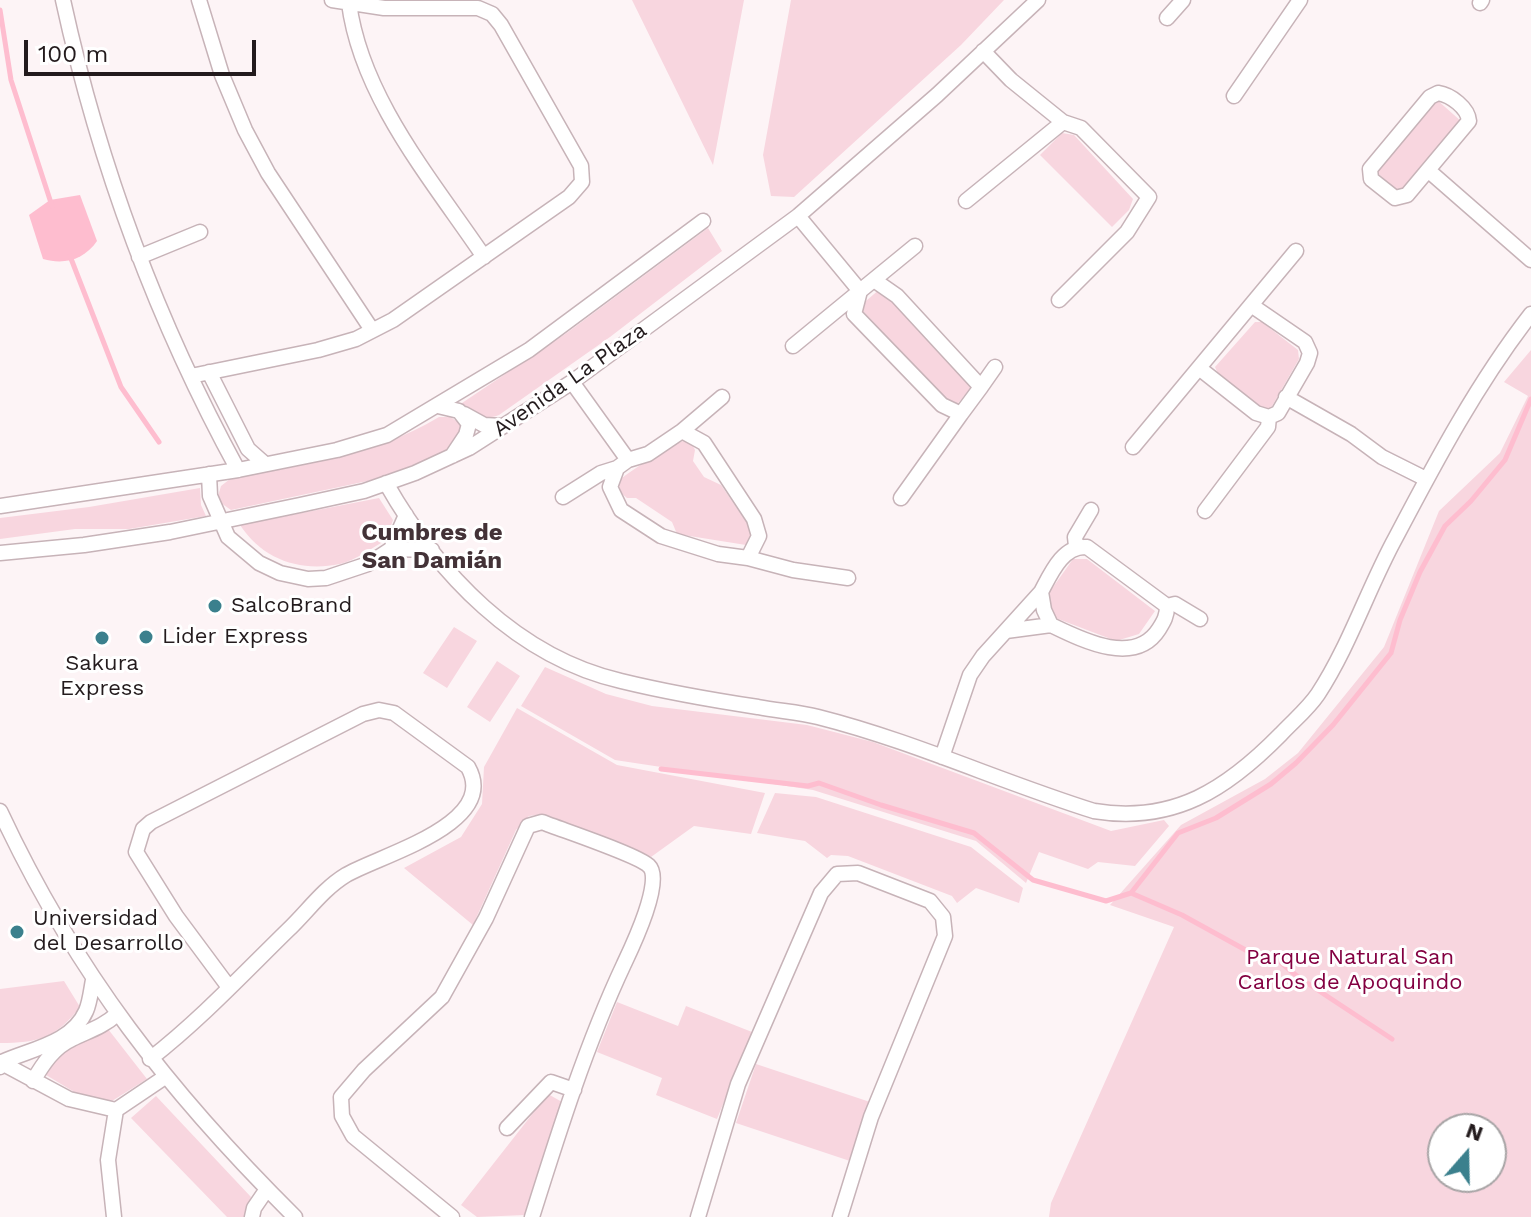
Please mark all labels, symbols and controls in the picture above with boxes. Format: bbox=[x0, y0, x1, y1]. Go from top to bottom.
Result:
scale bar bbox=[28, 24, 260, 74]
text: 100 m bbox=[38, 40, 108, 68]
street label: Avenida La Plaza bbox=[488, 317, 652, 443]
district label: Cumbres de San Damián bbox=[361, 519, 503, 575]
place label: SalcoBrand bbox=[231, 593, 352, 619]
marker: SalcoBrand bbox=[206, 597, 224, 615]
place label: Lider Express bbox=[162, 624, 308, 650]
marker: Lider Express bbox=[137, 628, 155, 646]
marker: Sakura Express bbox=[93, 629, 111, 647]
place label: Sakura Express bbox=[60, 651, 144, 702]
place label: Universidad del Desarrollo bbox=[33, 906, 184, 958]
marker: Universidad del Desarrollo bbox=[8, 923, 26, 941]
park label: Parque Natural San Carlos de Apoquindo bbox=[1238, 945, 1462, 996]
north arrow bbox=[1427, 1113, 1507, 1193]
text: N bbox=[1463, 1117, 1487, 1146]

